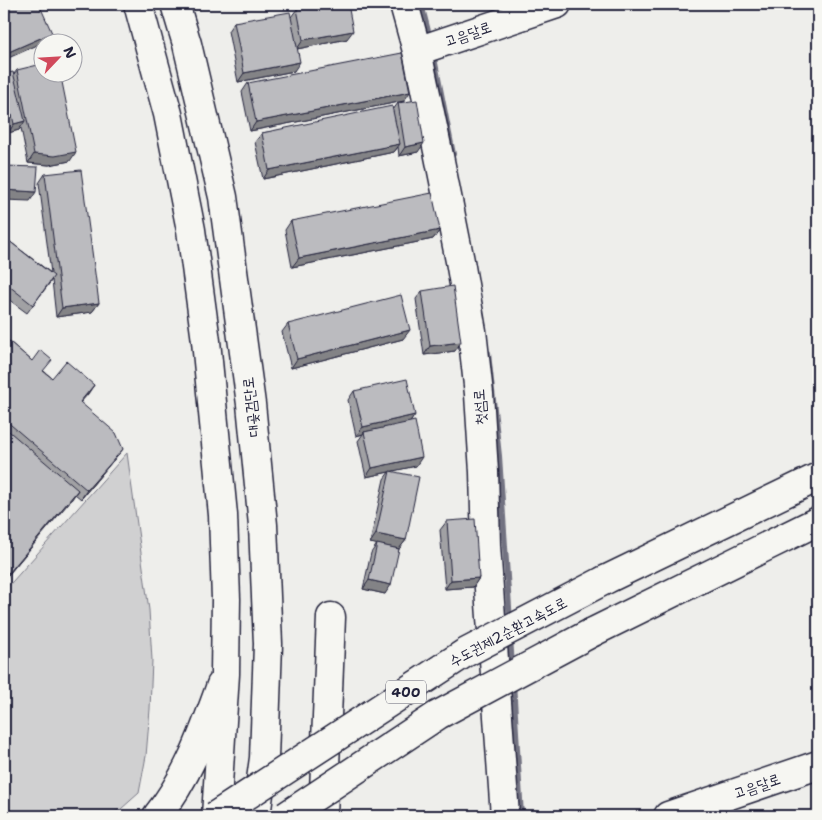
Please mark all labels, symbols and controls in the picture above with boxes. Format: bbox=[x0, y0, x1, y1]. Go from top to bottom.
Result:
street label: 고음달로 bbox=[442, 17, 494, 51]
north arrow bbox=[32, 32, 82, 82]
text: N bbox=[59, 44, 80, 61]
street label: 대곶검단로 bbox=[238, 376, 264, 438]
street label: 첫섬로 bbox=[469, 388, 491, 426]
street label: 수도권제2순환고속도로 bbox=[445, 592, 571, 672]
road number: 400 bbox=[386, 680, 426, 704]
street label: 고음달로 bbox=[731, 769, 783, 803]

